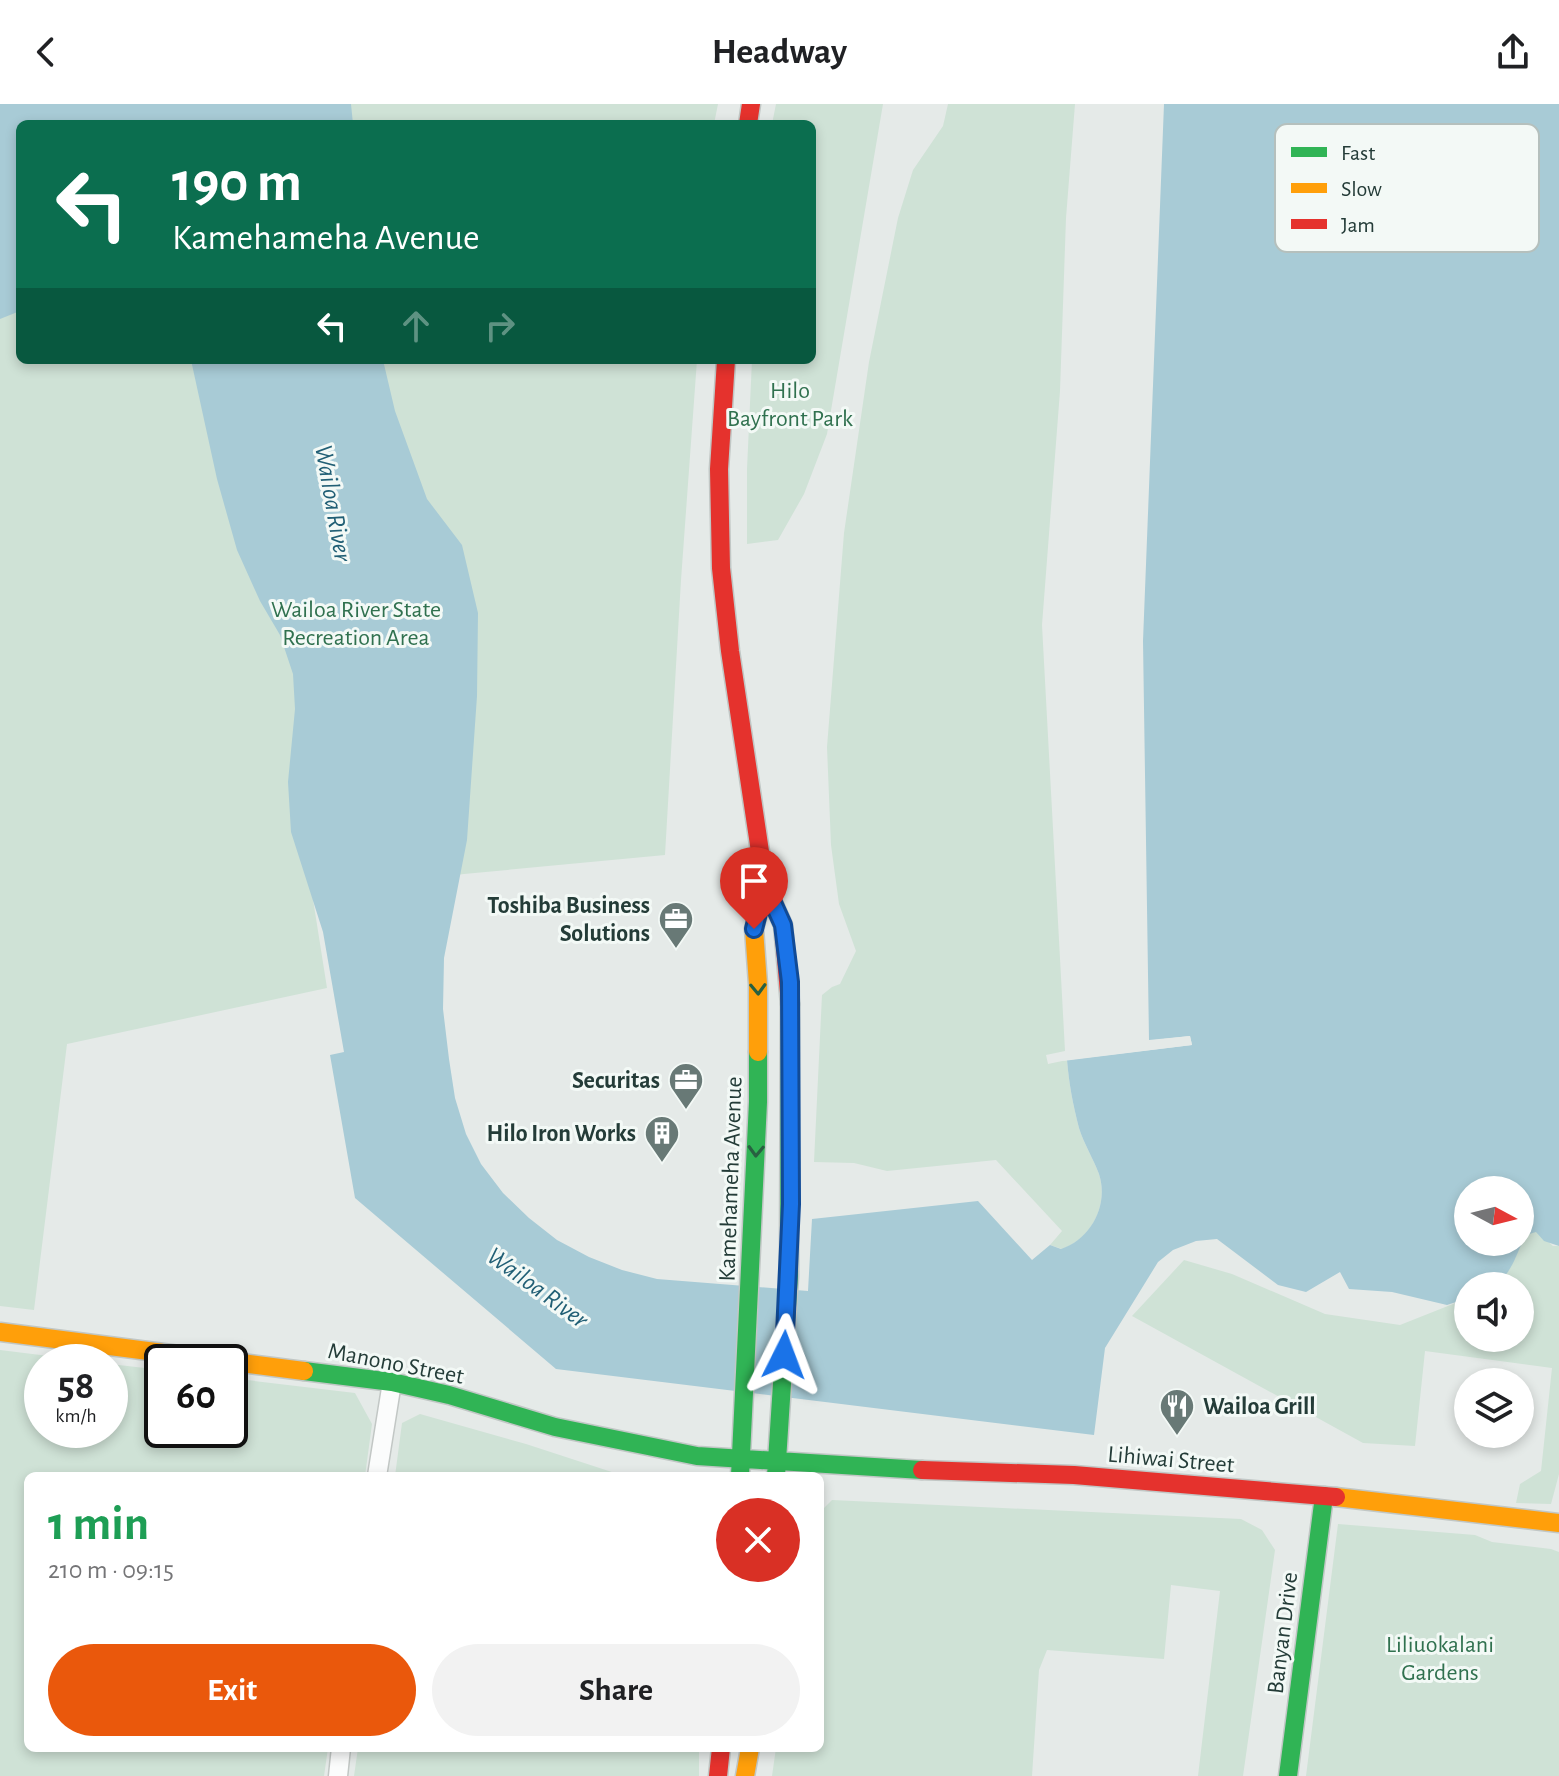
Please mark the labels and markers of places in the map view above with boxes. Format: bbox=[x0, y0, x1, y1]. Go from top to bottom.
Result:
pin bbox=[720, 847, 788, 929]
place label: Toshiba Business Solutions bbox=[487, 894, 650, 946]
office icon: Toshiba Business Solutions bbox=[657, 900, 695, 950]
office icon: Securitas bbox=[667, 1061, 705, 1111]
place label: Securitas bbox=[572, 1069, 660, 1093]
building icon: Hilo Iron Works bbox=[643, 1114, 681, 1164]
place label: Hilo Iron Works bbox=[486, 1122, 636, 1146]
restaurant icon: Wailoa Grill bbox=[1158, 1387, 1196, 1437]
place label: Wailoa Grill bbox=[1203, 1395, 1316, 1419]

